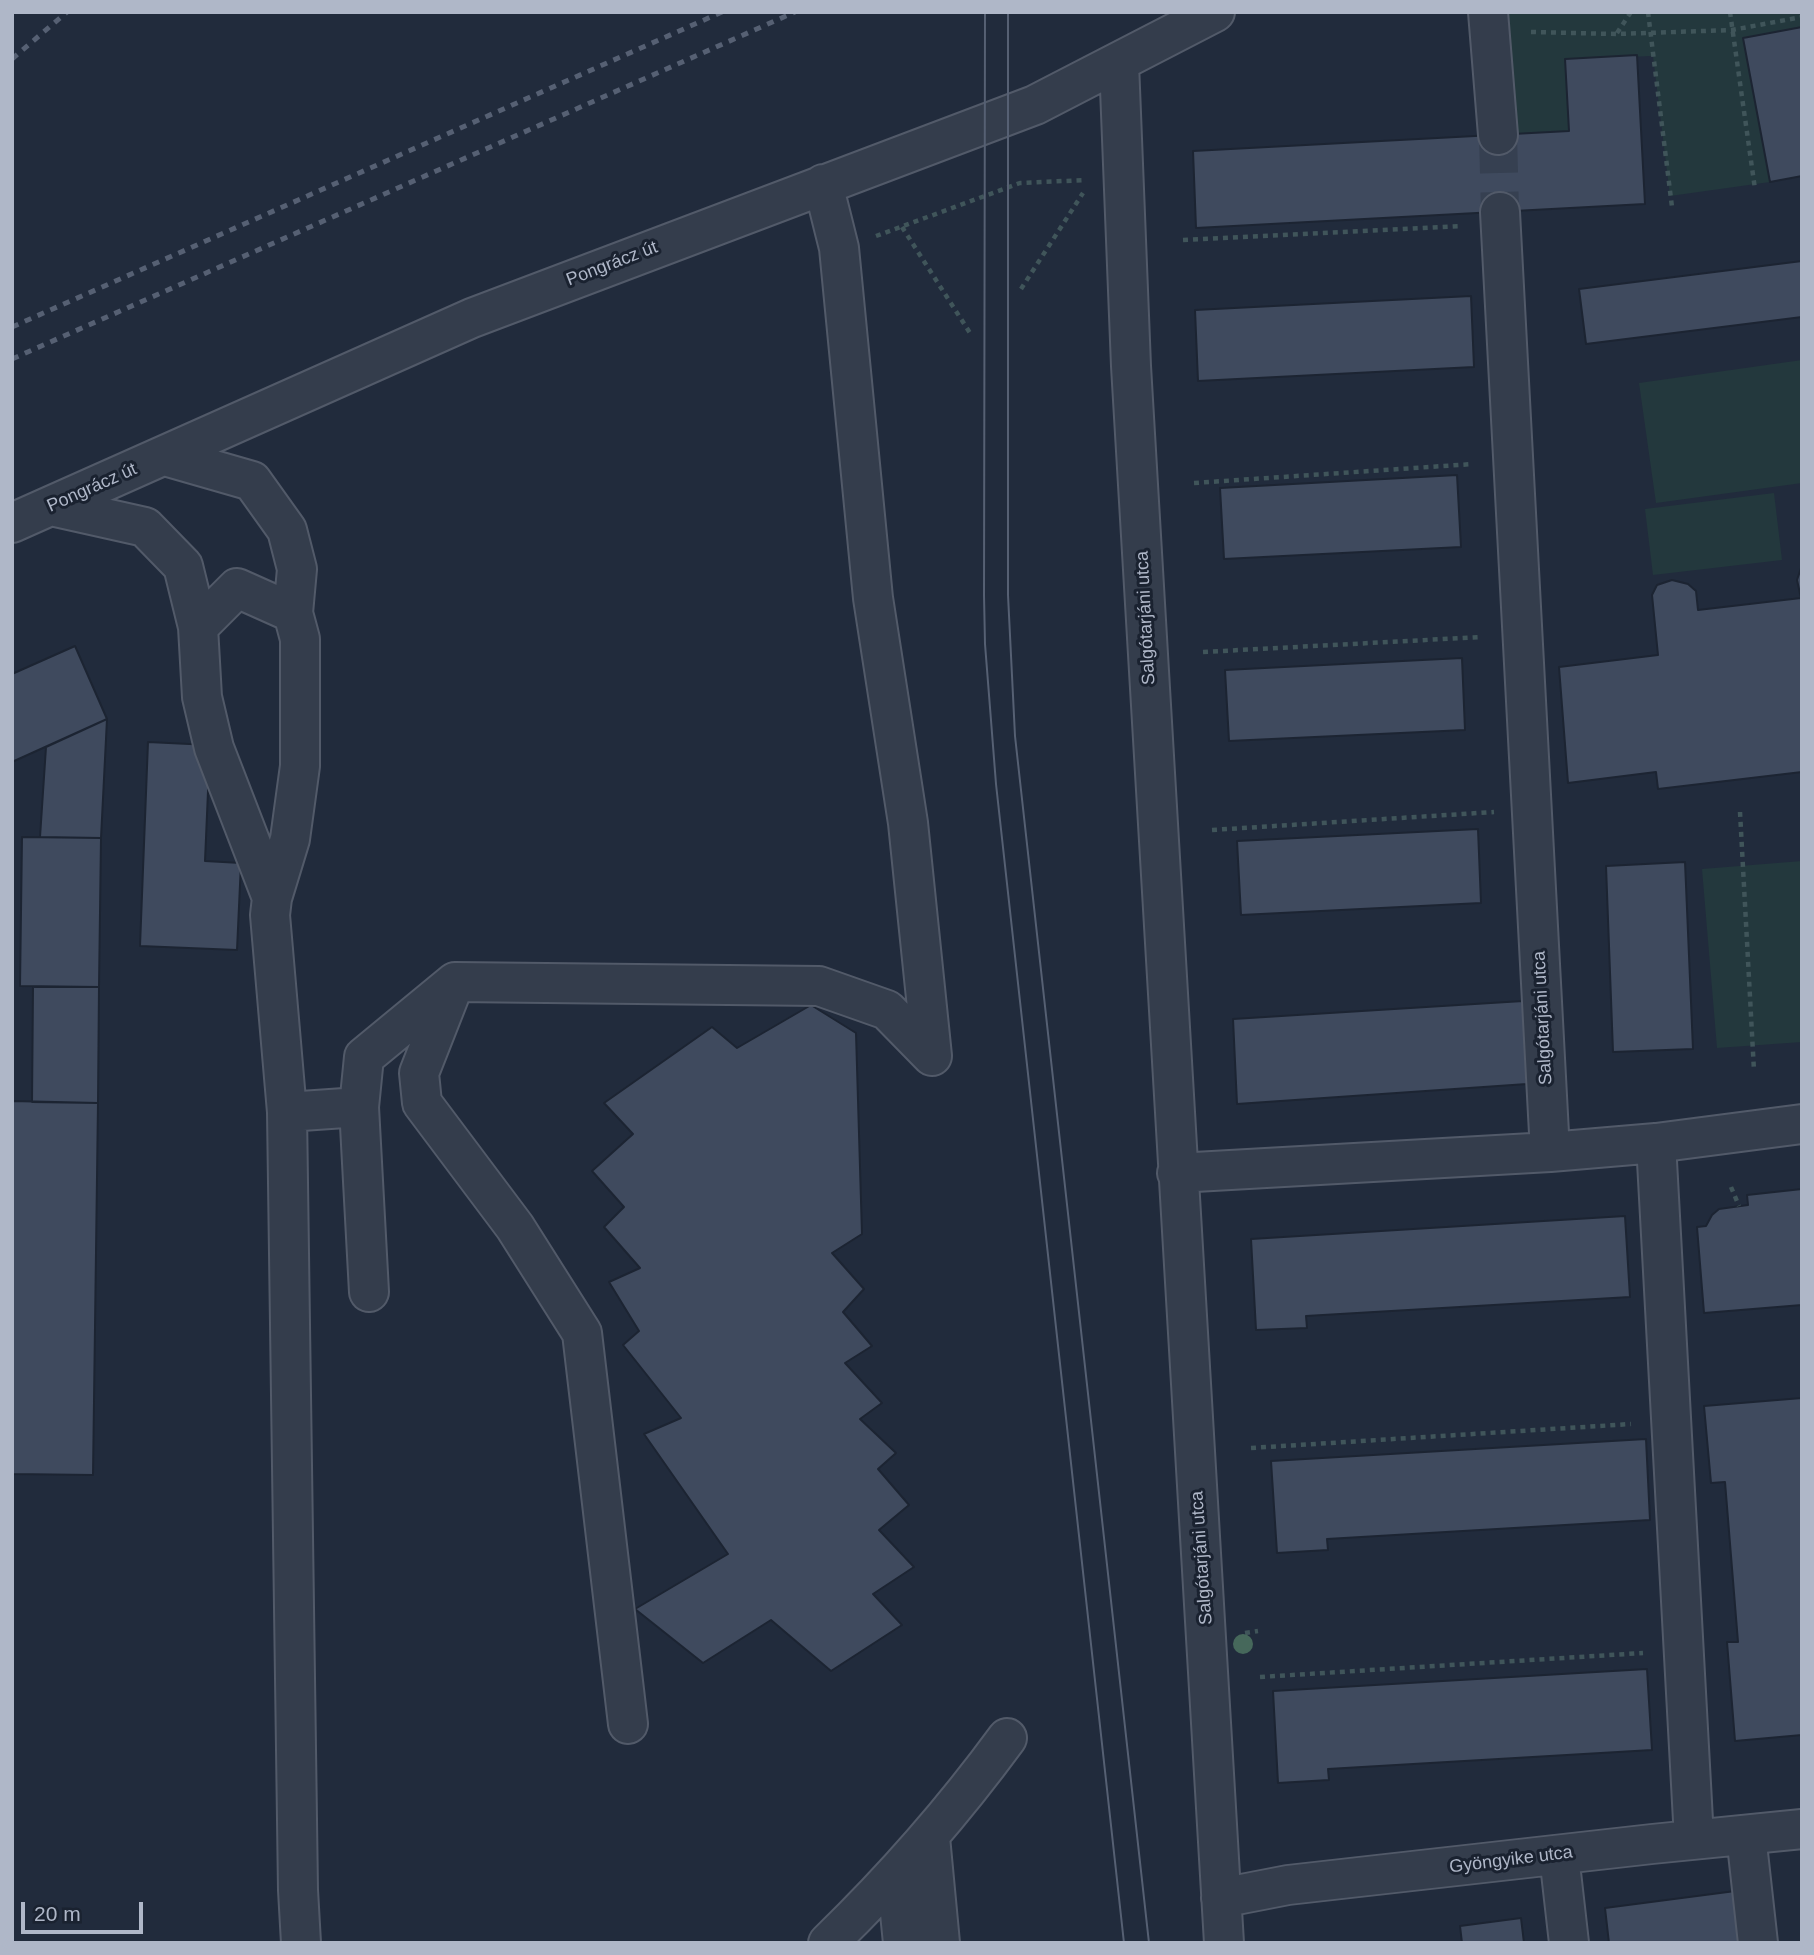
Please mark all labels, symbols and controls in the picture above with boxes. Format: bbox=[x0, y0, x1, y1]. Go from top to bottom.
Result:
street label: Pongrácz út bbox=[563, 237, 661, 291]
street label: Pongrácz út bbox=[44, 459, 140, 517]
street label: Salgótarjáni utca bbox=[1132, 550, 1160, 686]
street label: Salgótarjáni utca bbox=[1529, 950, 1557, 1086]
street label: Salgótarjáni utca bbox=[1187, 1490, 1217, 1626]
street label: Gyöngyike utca bbox=[1448, 1842, 1574, 1878]
scale bar bbox=[24, 1888, 147, 1932]
text: 20 m bbox=[34, 1902, 81, 1925]

